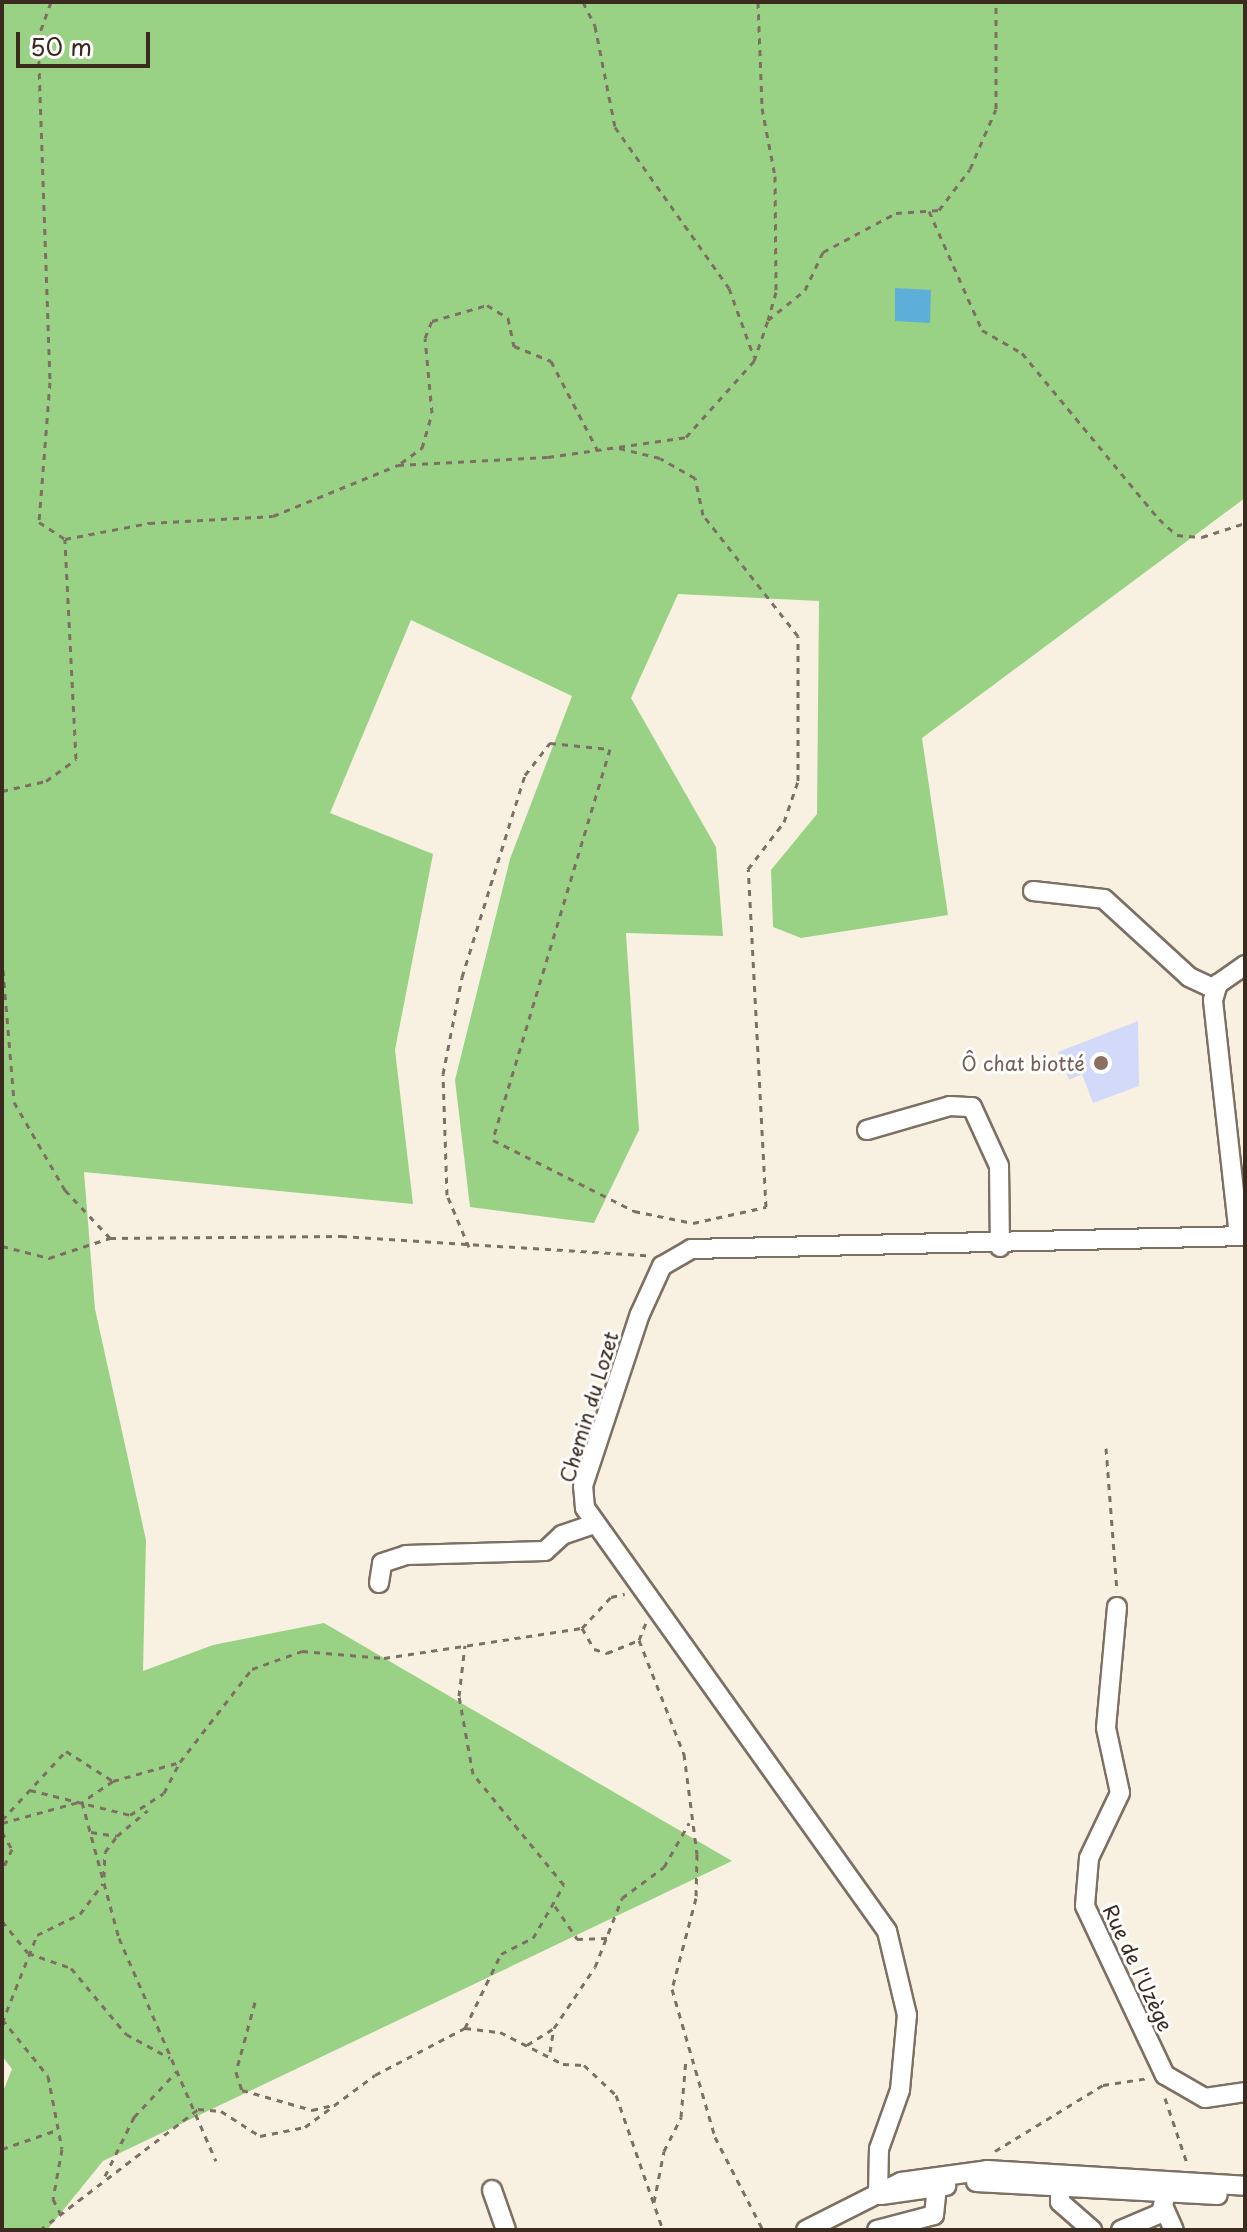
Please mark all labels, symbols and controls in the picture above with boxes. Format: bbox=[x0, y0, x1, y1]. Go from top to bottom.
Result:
scale bar bbox=[20, 16, 154, 66]
text: 50 m bbox=[30, 28, 92, 64]
place label: Ô chat biotté bbox=[959, 1051, 1085, 1075]
marker: Ô chat biotté bbox=[1092, 1054, 1110, 1072]
street label: Chemin du Lozet bbox=[554, 1328, 624, 1486]
street label: Rue de l'Uzège bbox=[1098, 1900, 1178, 2036]

